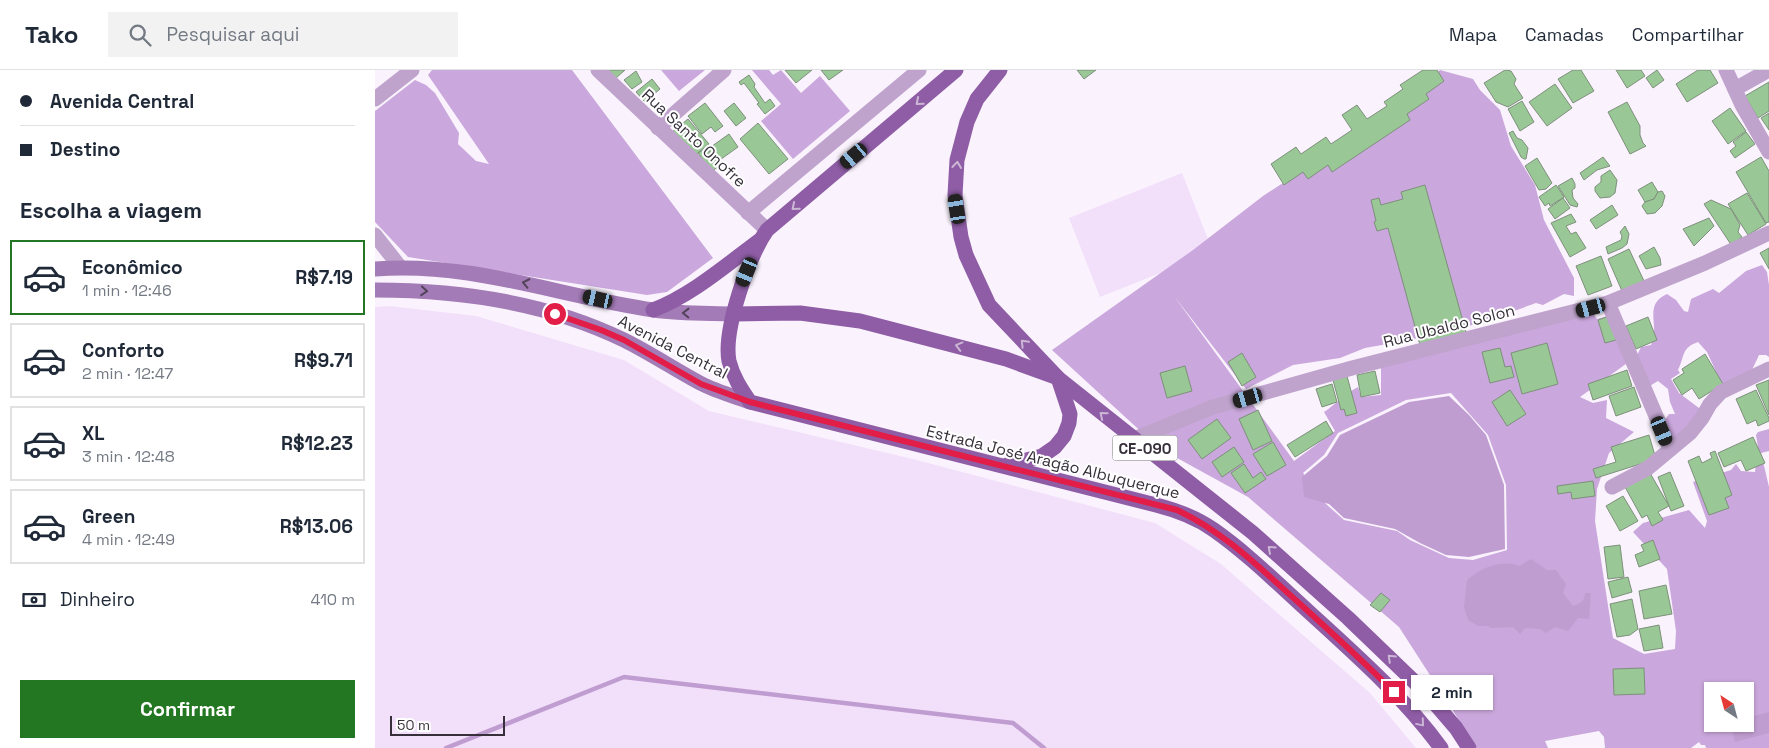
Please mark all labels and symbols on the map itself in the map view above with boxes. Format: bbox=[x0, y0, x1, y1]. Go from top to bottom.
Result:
street label: Rua Santo Onofre bbox=[637, 84, 751, 192]
one-way arrow bbox=[915, 96, 924, 105]
car bbox=[837, 141, 870, 171]
one-way arrow bbox=[951, 161, 962, 169]
car bbox=[947, 193, 966, 225]
one-way arrow bbox=[791, 201, 800, 210]
car bbox=[734, 255, 759, 289]
one-way arrow bbox=[522, 278, 531, 289]
one-way arrow bbox=[420, 285, 428, 296]
car bbox=[581, 288, 614, 310]
car bbox=[1574, 297, 1607, 319]
street label: Rua Ubaldo Solon bbox=[1381, 299, 1517, 353]
route start bbox=[544, 303, 566, 325]
one-way arrow bbox=[681, 308, 689, 318]
street label: Avenida Central bbox=[615, 310, 731, 384]
one-way arrow bbox=[1021, 340, 1030, 349]
one-way arrow bbox=[954, 341, 963, 352]
car bbox=[1231, 387, 1264, 409]
one-way arrow bbox=[1100, 412, 1109, 420]
car bbox=[1649, 414, 1674, 448]
street label: Estrada José Aragão Albuquerque bbox=[924, 420, 1182, 504]
road number: CE-090 bbox=[1113, 436, 1177, 460]
one-way arrow bbox=[1268, 546, 1277, 555]
one-way arrow bbox=[1388, 655, 1397, 664]
callout: 2 min bbox=[1411, 674, 1494, 710]
route end bbox=[1383, 681, 1405, 703]
north arrow bbox=[1704, 682, 1754, 732]
scale bar bbox=[390, 713, 505, 736]
one-way arrow bbox=[1416, 717, 1424, 726]

